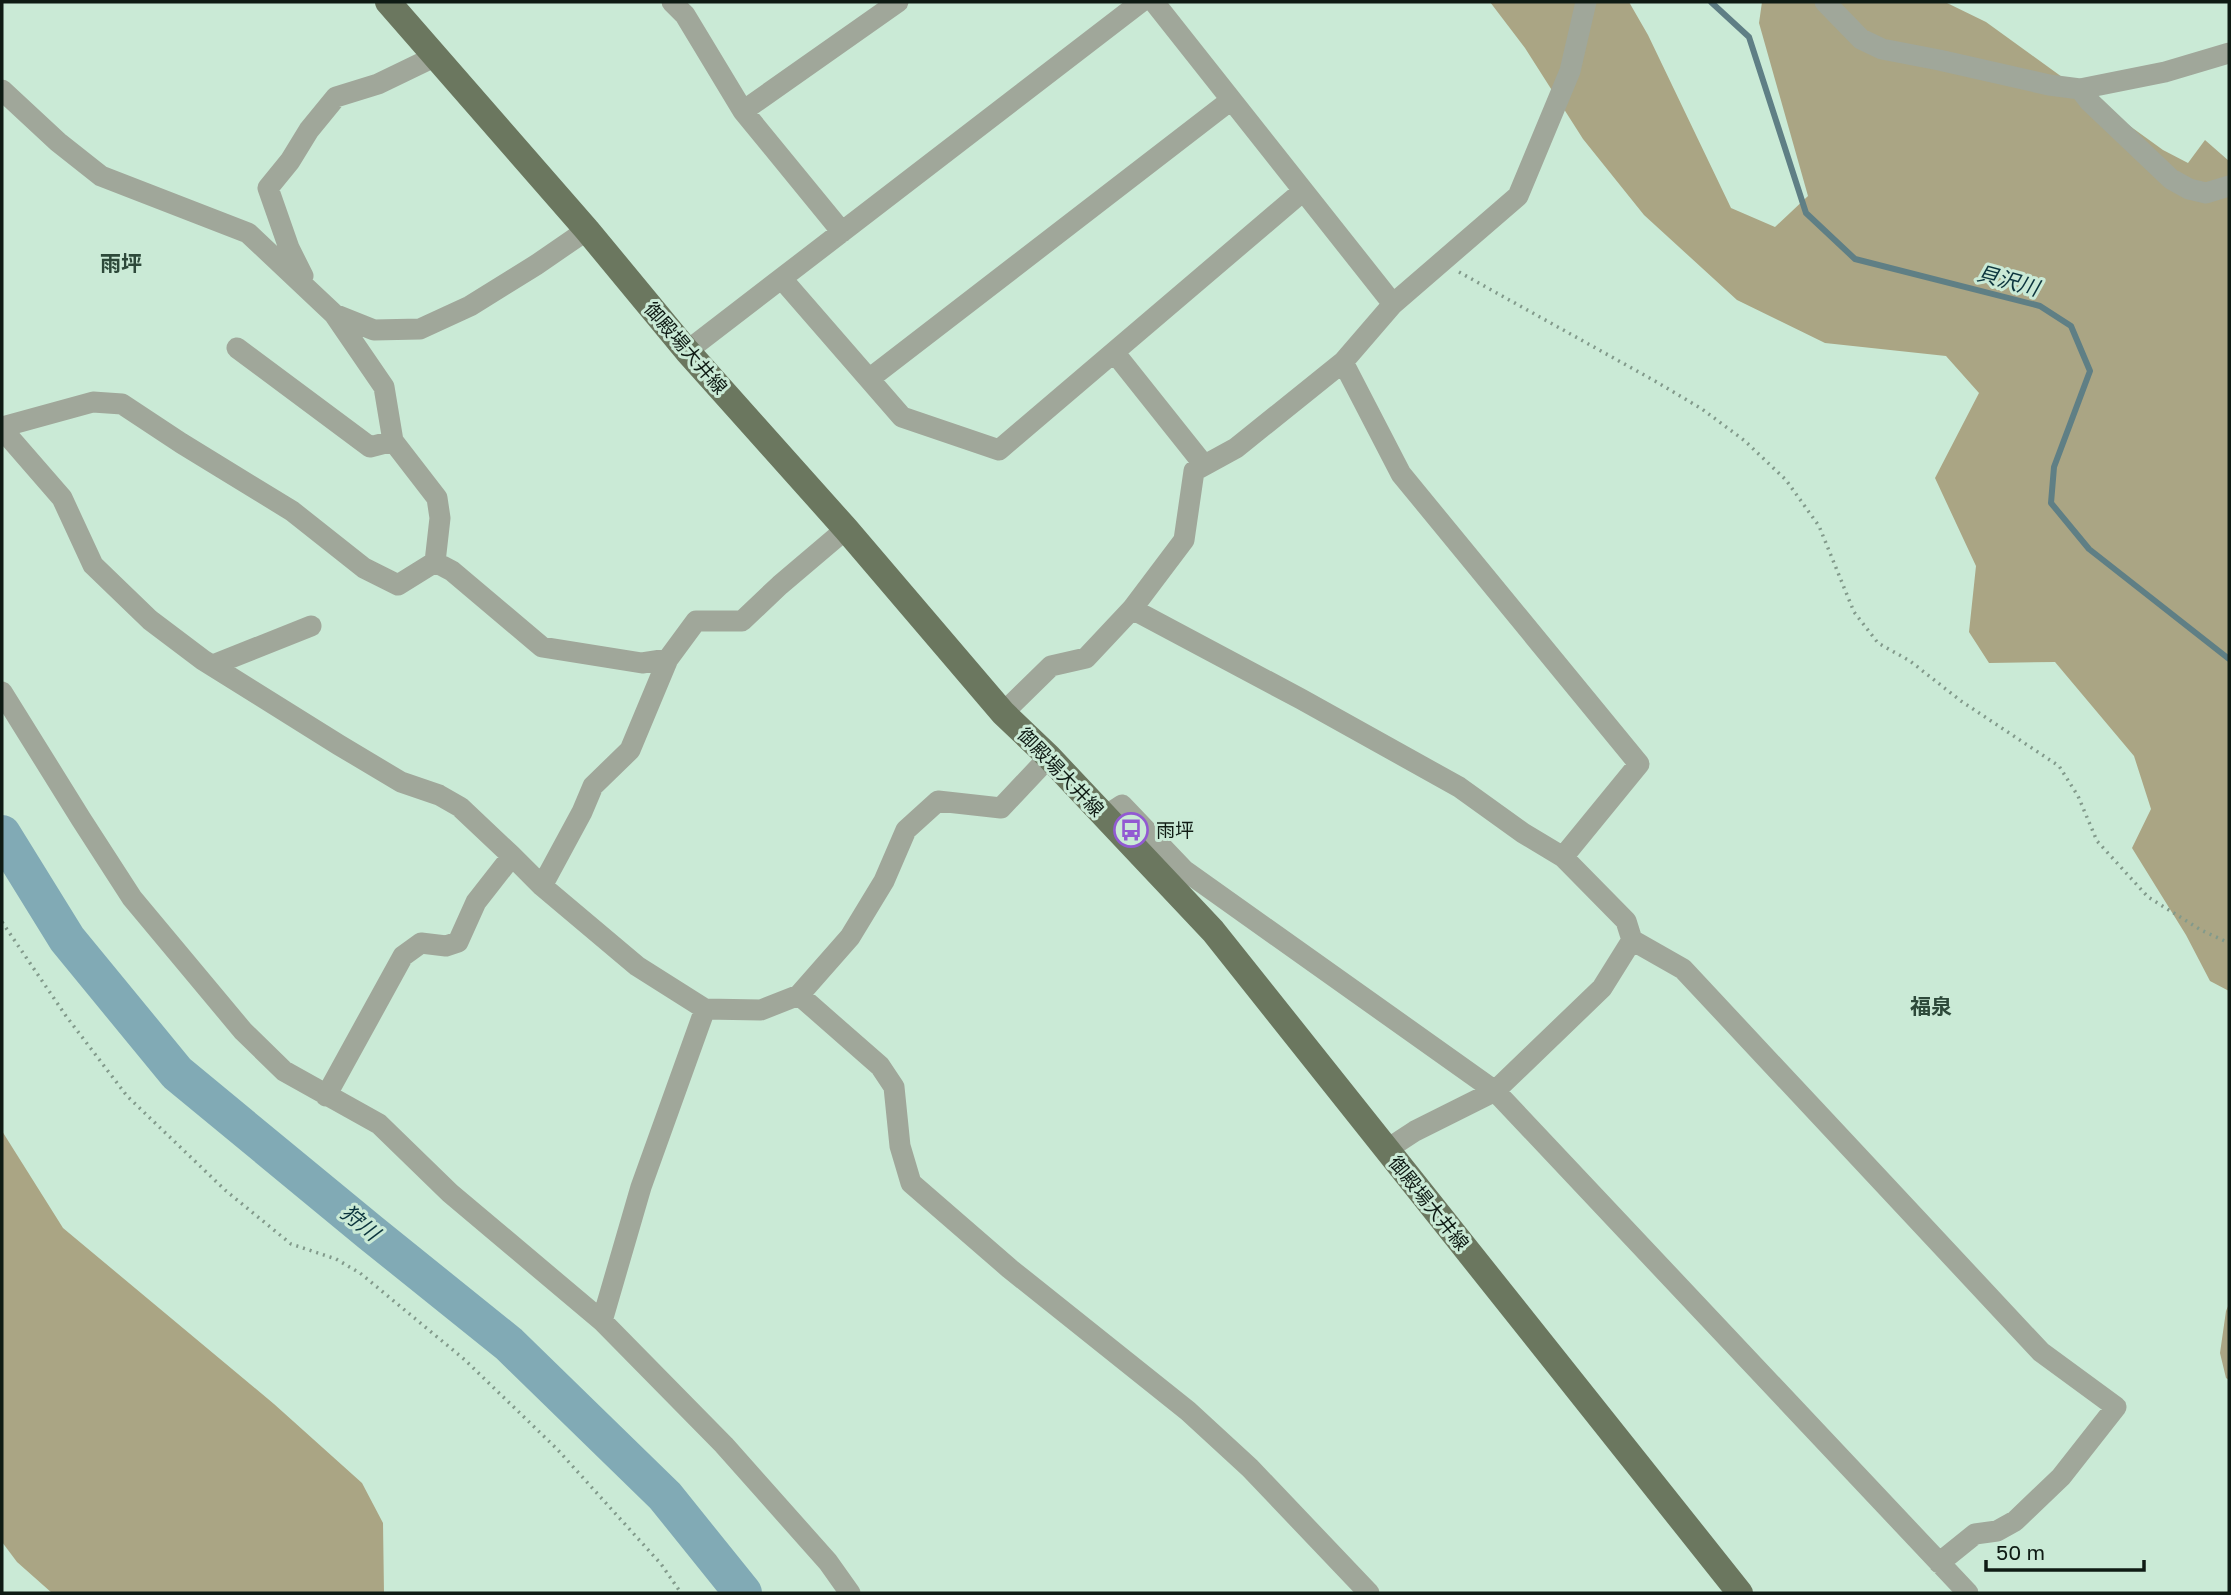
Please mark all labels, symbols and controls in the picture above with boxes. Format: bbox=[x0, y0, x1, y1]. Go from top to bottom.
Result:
district label: 雨坪 bbox=[100, 250, 142, 276]
water label: 貝沢川 bbox=[1974, 259, 2044, 301]
street label: 御殿場大井線 bbox=[640, 297, 732, 398]
street label: 御殿場大井線 bbox=[1013, 723, 1109, 821]
bus stop icon: 雨坪 bbox=[1112, 811, 1150, 849]
place label: 雨坪 bbox=[1156, 818, 1194, 841]
district label: 福泉 bbox=[1910, 993, 1952, 1019]
street label: 御殿場大井線 bbox=[1385, 1151, 1474, 1254]
water label: 狩川 bbox=[336, 1199, 387, 1247]
scale bar bbox=[1986, 1528, 2144, 1572]
text: 50 m bbox=[1996, 1539, 2045, 1565]

